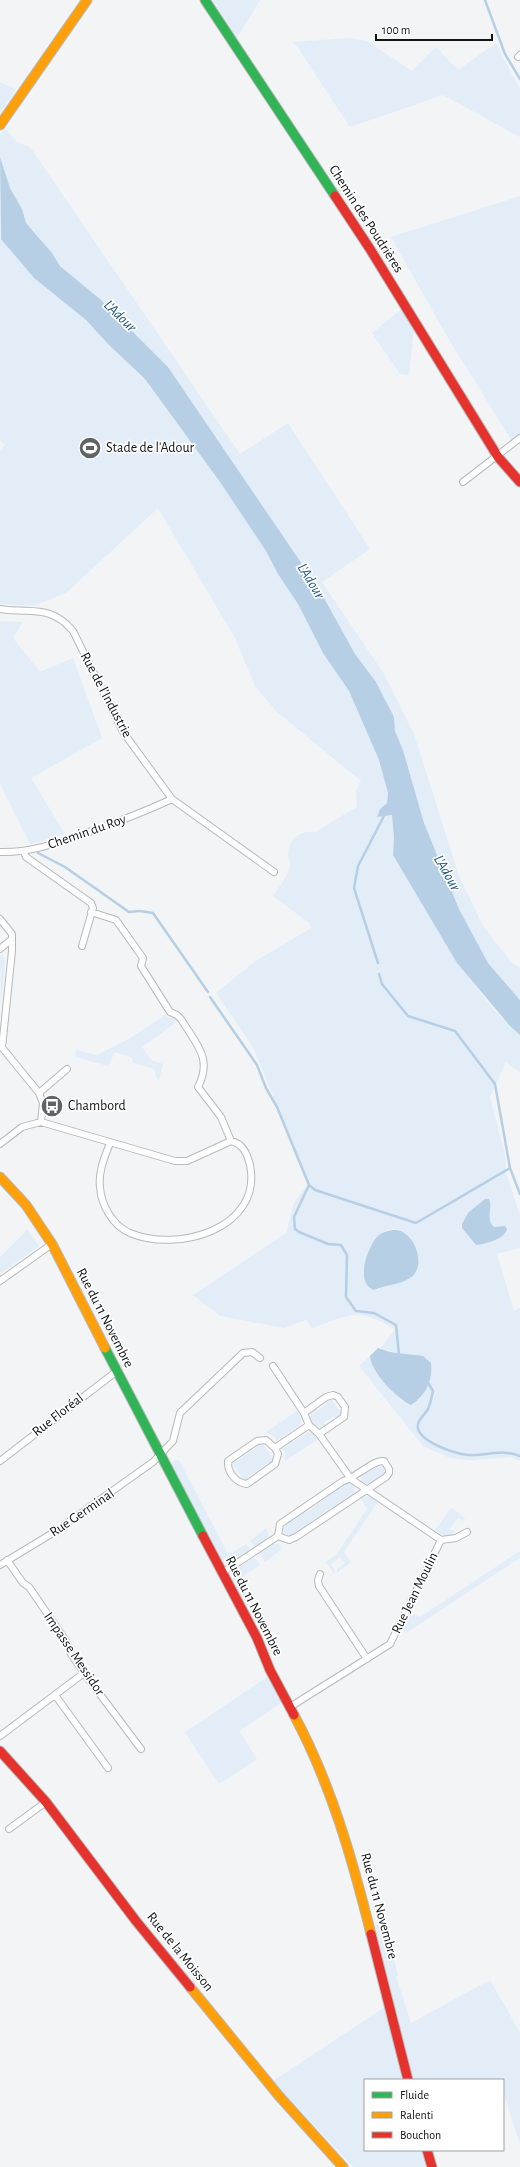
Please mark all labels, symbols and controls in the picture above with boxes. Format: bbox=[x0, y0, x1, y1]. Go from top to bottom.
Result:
scale bar bbox=[376, 16, 492, 42]
text: 100 m bbox=[382, 24, 410, 36]
street label: Chemin des Poudrières bbox=[326, 163, 406, 275]
water label: L'Adour bbox=[101, 297, 140, 336]
sports icon: Stade de l'Adour bbox=[77, 435, 103, 461]
place label: Stade de l'Adour bbox=[106, 441, 194, 455]
water label: L'Adour bbox=[294, 561, 328, 602]
street label: Rue de l'Industrie bbox=[78, 650, 134, 740]
street label: Chemin du Roy bbox=[46, 812, 128, 852]
water label: L'Adour bbox=[431, 852, 464, 894]
bus stop icon: Chambord bbox=[39, 1093, 65, 1119]
place label: Chambord bbox=[68, 1099, 126, 1113]
street label: Rue du 11 Novembre bbox=[74, 1266, 136, 1370]
street label: Rue Floréal bbox=[30, 1391, 86, 1439]
street label: Rue Germinal bbox=[47, 1486, 117, 1540]
street label: Rue Jean Moulin bbox=[389, 1550, 441, 1636]
street label: Rue du 11 Novembre bbox=[223, 1554, 285, 1658]
street label: Impasse Messidor bbox=[41, 1610, 107, 1699]
street label: Rue du 11 Novembre bbox=[358, 1851, 400, 1961]
street label: Rue de la Moisson bbox=[144, 1910, 216, 1994]
legend bbox=[364, 2079, 504, 2151]
text: Fluide bbox=[400, 2089, 429, 2101]
text: Ralenti bbox=[400, 2109, 433, 2121]
text: Bouchon bbox=[400, 2129, 441, 2141]

